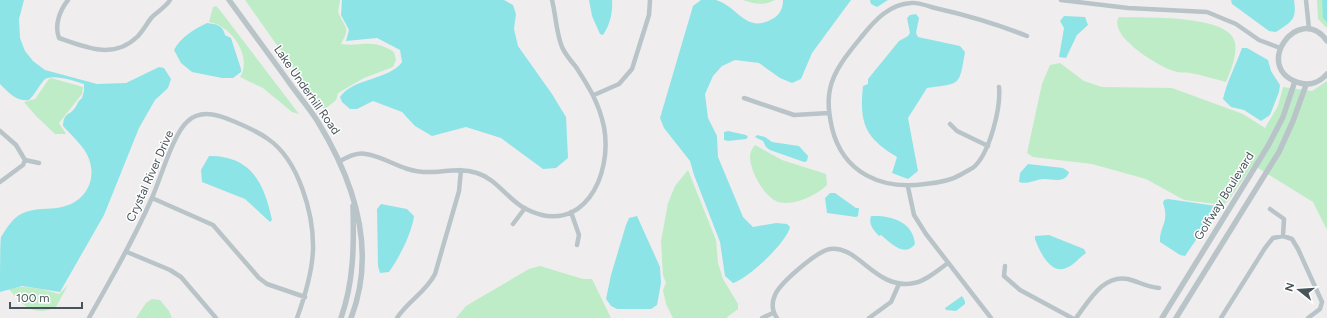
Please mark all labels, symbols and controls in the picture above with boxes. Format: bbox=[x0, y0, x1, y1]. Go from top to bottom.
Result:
street label: Lake Underhill Road bbox=[271, 43, 343, 137]
street label: Crystal River Drive bbox=[124, 128, 177, 224]
street label: Golfway Boulevard bbox=[1191, 149, 1257, 243]
north arrow bbox=[1279, 270, 1319, 310]
text: N bbox=[1282, 281, 1297, 293]
scale bar bbox=[10, 284, 82, 310]
text: 100 m bbox=[16, 291, 50, 305]

